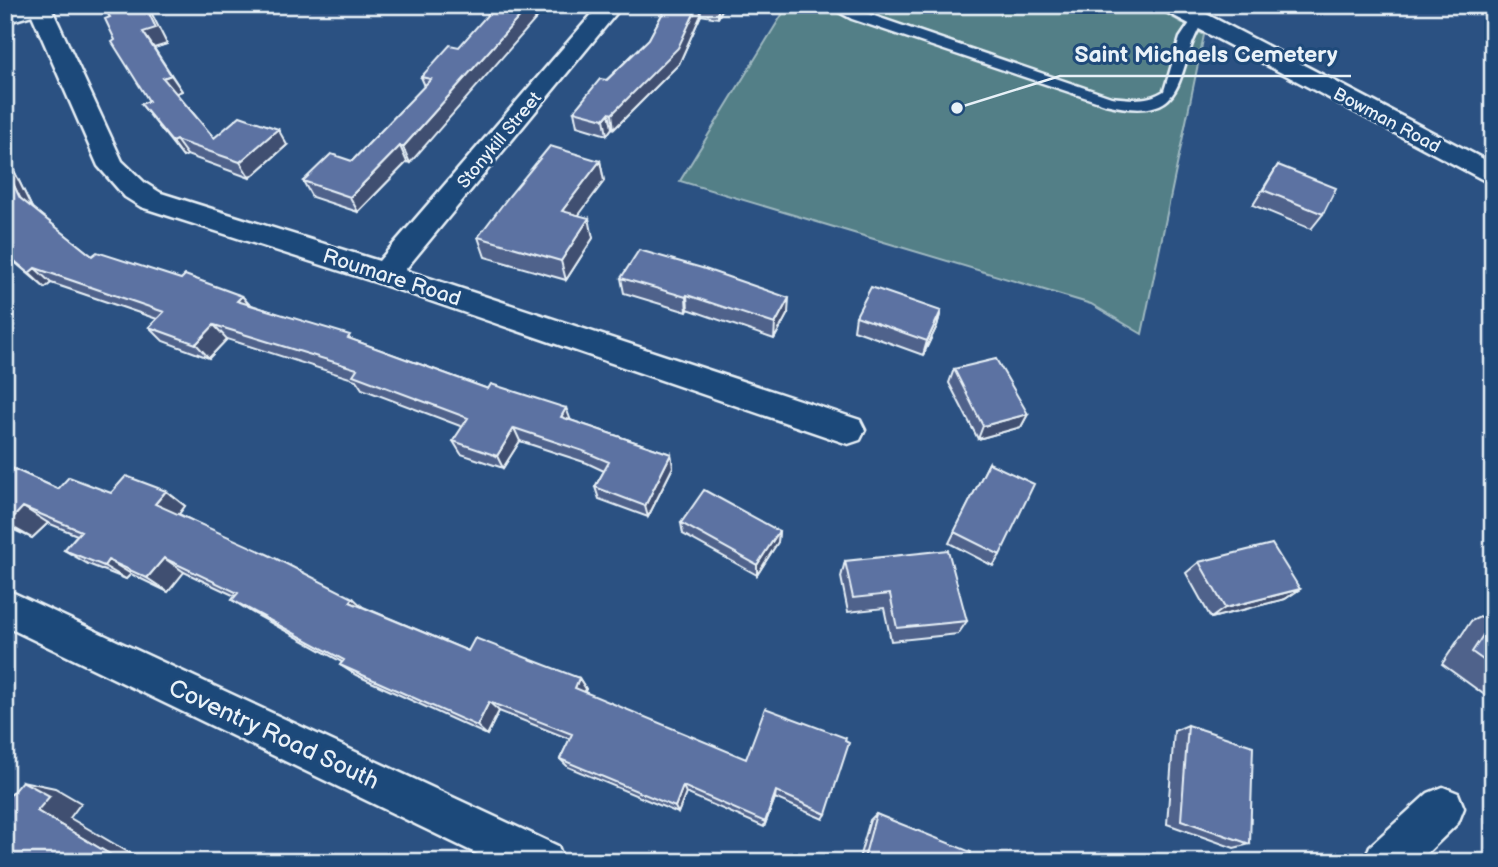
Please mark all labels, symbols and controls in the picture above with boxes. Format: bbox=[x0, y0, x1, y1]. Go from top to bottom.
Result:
callout: Saint Michaels Cemetery bbox=[1060, 32, 1351, 76]
text: Saint Michaels Cemetery bbox=[1075, 41, 1338, 69]
street label: Bowman Road bbox=[1330, 83, 1444, 157]
street label: Stonykill Street bbox=[453, 87, 546, 193]
street label: Roumare Road bbox=[320, 243, 464, 312]
street label: Coventry Road South bbox=[164, 673, 383, 796]

